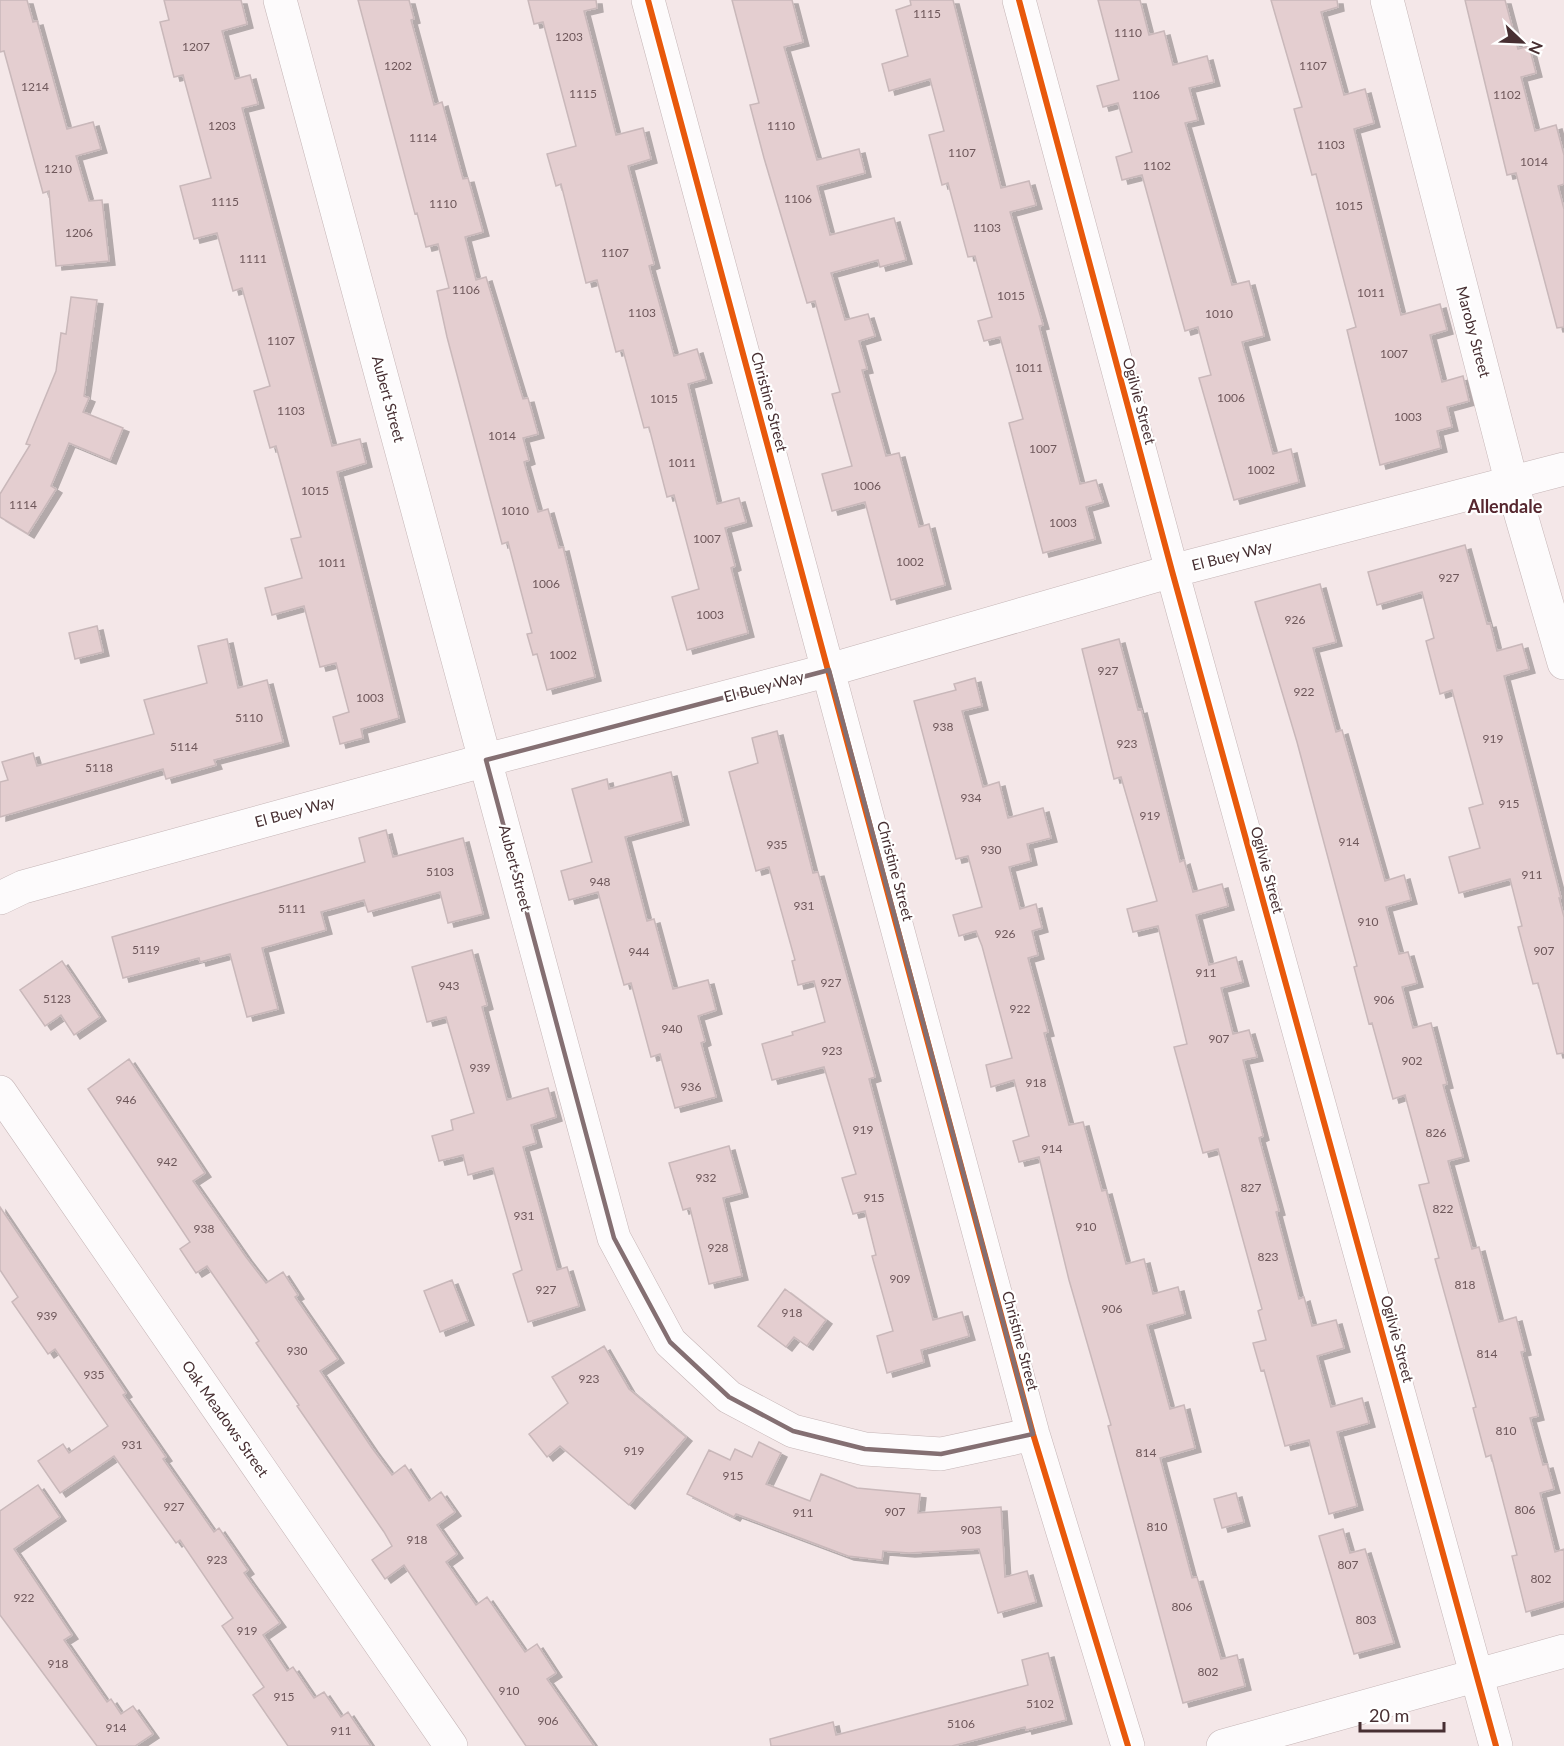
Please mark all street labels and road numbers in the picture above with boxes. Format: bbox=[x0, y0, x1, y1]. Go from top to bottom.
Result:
street label: Maroby Street bbox=[1453, 284, 1495, 380]
street label: Christine Street bbox=[748, 350, 792, 454]
street label: Aubert Street bbox=[369, 354, 409, 445]
street label: Ogilvie Street bbox=[1120, 355, 1160, 447]
street label: El Buey Way bbox=[1190, 536, 1274, 574]
street label: El Buey Way bbox=[722, 667, 806, 705]
street label: El Buey Way bbox=[253, 792, 337, 830]
street label: Christine Street bbox=[874, 819, 918, 923]
street label: Aubert Street bbox=[496, 823, 536, 914]
street label: Ogilvie Street bbox=[1248, 824, 1288, 916]
street label: Christine Street bbox=[999, 1289, 1043, 1393]
street label: Ogilvie Street bbox=[1378, 1293, 1418, 1385]
street label: Oak Meadows Street bbox=[179, 1357, 273, 1481]

